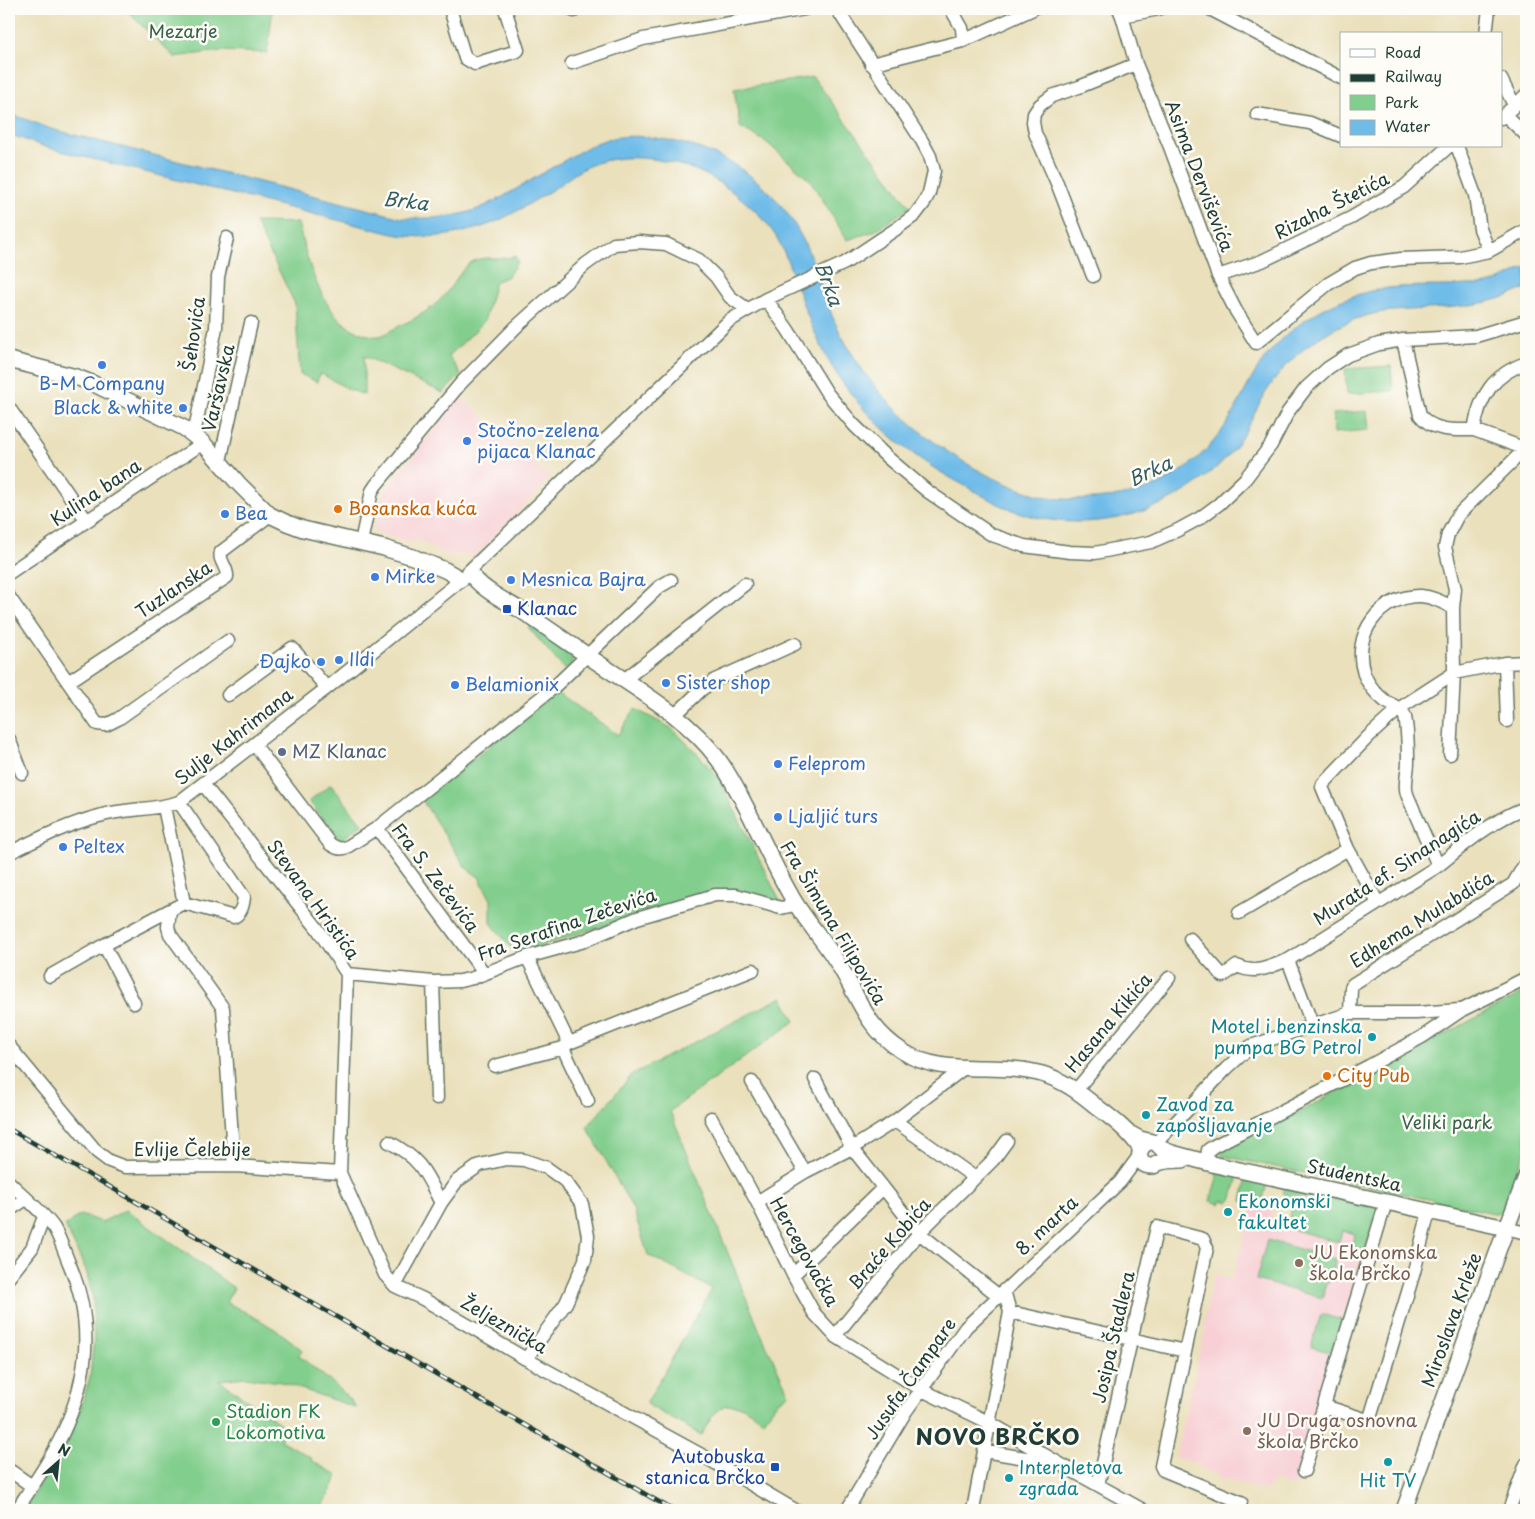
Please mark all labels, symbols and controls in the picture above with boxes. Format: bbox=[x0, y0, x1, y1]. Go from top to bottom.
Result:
park label: Mezarje bbox=[149, 17, 217, 44]
legend bbox=[1340, 32, 1502, 148]
text: Road bbox=[1385, 40, 1421, 63]
text: Railway bbox=[1385, 64, 1442, 87]
text: Park bbox=[1385, 90, 1419, 113]
street label: Asima Derviševića bbox=[1159, 96, 1242, 255]
text: Water bbox=[1385, 114, 1430, 137]
street label: Rizaha Štetića bbox=[1269, 164, 1394, 245]
water label: Brka bbox=[382, 183, 431, 217]
water label: Brka bbox=[809, 258, 851, 311]
street label: Šehovića bbox=[174, 294, 211, 373]
street label: Varšavska bbox=[194, 340, 241, 434]
marker: B-M Company bbox=[96, 359, 108, 371]
place label: B-M Company bbox=[39, 369, 165, 396]
place label: Black & white bbox=[53, 393, 173, 420]
marker: Black & white bbox=[177, 402, 189, 414]
place label: Stočno-zelena pijaca Klanac bbox=[477, 416, 600, 464]
marker: Stočno-zelena pijaca Klanac bbox=[461, 435, 473, 447]
water label: Brka bbox=[1123, 447, 1177, 492]
street label: Kulina bana bbox=[44, 451, 146, 532]
place label: Bosanska kuća bbox=[348, 494, 478, 521]
place label: Bea bbox=[235, 499, 268, 526]
marker: Bosanska kuća bbox=[332, 503, 344, 515]
marker: Bea bbox=[219, 508, 231, 520]
street label: Tuzlanska bbox=[130, 553, 217, 624]
place label: Mirke bbox=[385, 562, 436, 589]
place label: Mesnica Bajra bbox=[521, 565, 646, 592]
marker: Mirke bbox=[369, 571, 381, 583]
marker: Mesnica Bajra bbox=[505, 574, 517, 586]
place label: Klanac bbox=[517, 594, 577, 621]
marker: Klanac bbox=[501, 603, 513, 615]
place label: Ildi bbox=[349, 645, 375, 672]
place label: Đajko bbox=[260, 647, 311, 674]
marker: Ildi bbox=[333, 654, 345, 666]
marker: Đajko bbox=[315, 656, 327, 668]
place label: Sister shop bbox=[676, 668, 771, 695]
place label: Belamionix bbox=[465, 670, 559, 697]
marker: Sister shop bbox=[660, 677, 672, 689]
marker: Belamionix bbox=[449, 679, 461, 691]
street label: Sulje Kahrimana bbox=[168, 680, 299, 791]
place label: MZ Klanac bbox=[292, 737, 387, 764]
marker: MZ Klanac bbox=[276, 746, 288, 758]
place label: Feleprom bbox=[788, 749, 866, 776]
marker: Feleprom bbox=[772, 758, 784, 770]
place label: Ljaljić turs bbox=[788, 802, 878, 829]
street label: Murata ef. Sinanagića bbox=[1307, 802, 1485, 931]
marker: Ljaljić turs bbox=[772, 811, 784, 823]
street label: Fra S. Zečevića bbox=[386, 817, 487, 938]
place label: Peltex bbox=[73, 832, 125, 859]
street label: Stevana Hristića bbox=[261, 834, 367, 965]
street label: Fra Šimuna Filipovića bbox=[774, 835, 894, 1010]
marker: Peltex bbox=[57, 841, 69, 853]
street label: Edhema Mulabdića bbox=[1344, 863, 1499, 974]
street label: Fra Serafina Zečevića bbox=[473, 880, 660, 967]
street label: Hasana Kikića bbox=[1058, 966, 1158, 1078]
place label: Motel i benzinska pumpa BG Petrol bbox=[1211, 1012, 1363, 1060]
marker: Motel i benzinska pumpa BG Petrol bbox=[1366, 1031, 1378, 1043]
place label: City Pub bbox=[1337, 1061, 1410, 1088]
marker: City Pub bbox=[1321, 1070, 1333, 1082]
place label: Zavod za zapošljavanje bbox=[1156, 1090, 1273, 1138]
park label: Veliki park bbox=[1402, 1108, 1493, 1135]
marker: Zavod za zapošljavanje bbox=[1140, 1109, 1152, 1121]
street label: Evlije Čelebije bbox=[134, 1135, 250, 1162]
street label: Studentska bbox=[1305, 1151, 1405, 1198]
place label: Ekonomski fakultet bbox=[1238, 1187, 1331, 1235]
street label: 8. marta bbox=[1009, 1188, 1084, 1261]
street label: Hercegovačka bbox=[764, 1191, 847, 1312]
street label: Braće Kobića bbox=[841, 1191, 937, 1295]
marker: Ekonomski fakultet bbox=[1222, 1206, 1234, 1218]
place label: JU Ekonomska škola Brčko bbox=[1309, 1238, 1438, 1286]
street label: Miroslava Krleže bbox=[1414, 1248, 1488, 1391]
marker: JU Ekonomska škola Brčko bbox=[1293, 1257, 1305, 1269]
street label: Josipa Štadlera bbox=[1084, 1268, 1141, 1405]
street label: Željeznička bbox=[456, 1288, 554, 1360]
street label: Jusufa Čampare bbox=[858, 1312, 962, 1445]
place label: Stadion FK Lokomotiva bbox=[226, 1397, 326, 1445]
place label: JU Druga osnovna škola Brčko bbox=[1257, 1406, 1418, 1454]
marker: Stadion FK Lokomotiva bbox=[210, 1416, 222, 1428]
district label: NOVO BRČKO bbox=[915, 1419, 1081, 1452]
marker: JU Druga osnovna škola Brčko bbox=[1241, 1425, 1253, 1437]
north arrow bbox=[32, 1436, 82, 1486]
text: N bbox=[54, 1438, 74, 1462]
place label: Autobuska stanica Brčko bbox=[645, 1442, 766, 1490]
place label: Interpletova zgrada bbox=[1019, 1453, 1122, 1501]
marker: Hit TV bbox=[1382, 1456, 1394, 1468]
marker: Autobuska stanica Brčko bbox=[769, 1461, 781, 1473]
place label: Hit TV bbox=[1360, 1466, 1416, 1493]
marker: Interpletova zgrada bbox=[1003, 1472, 1015, 1484]

